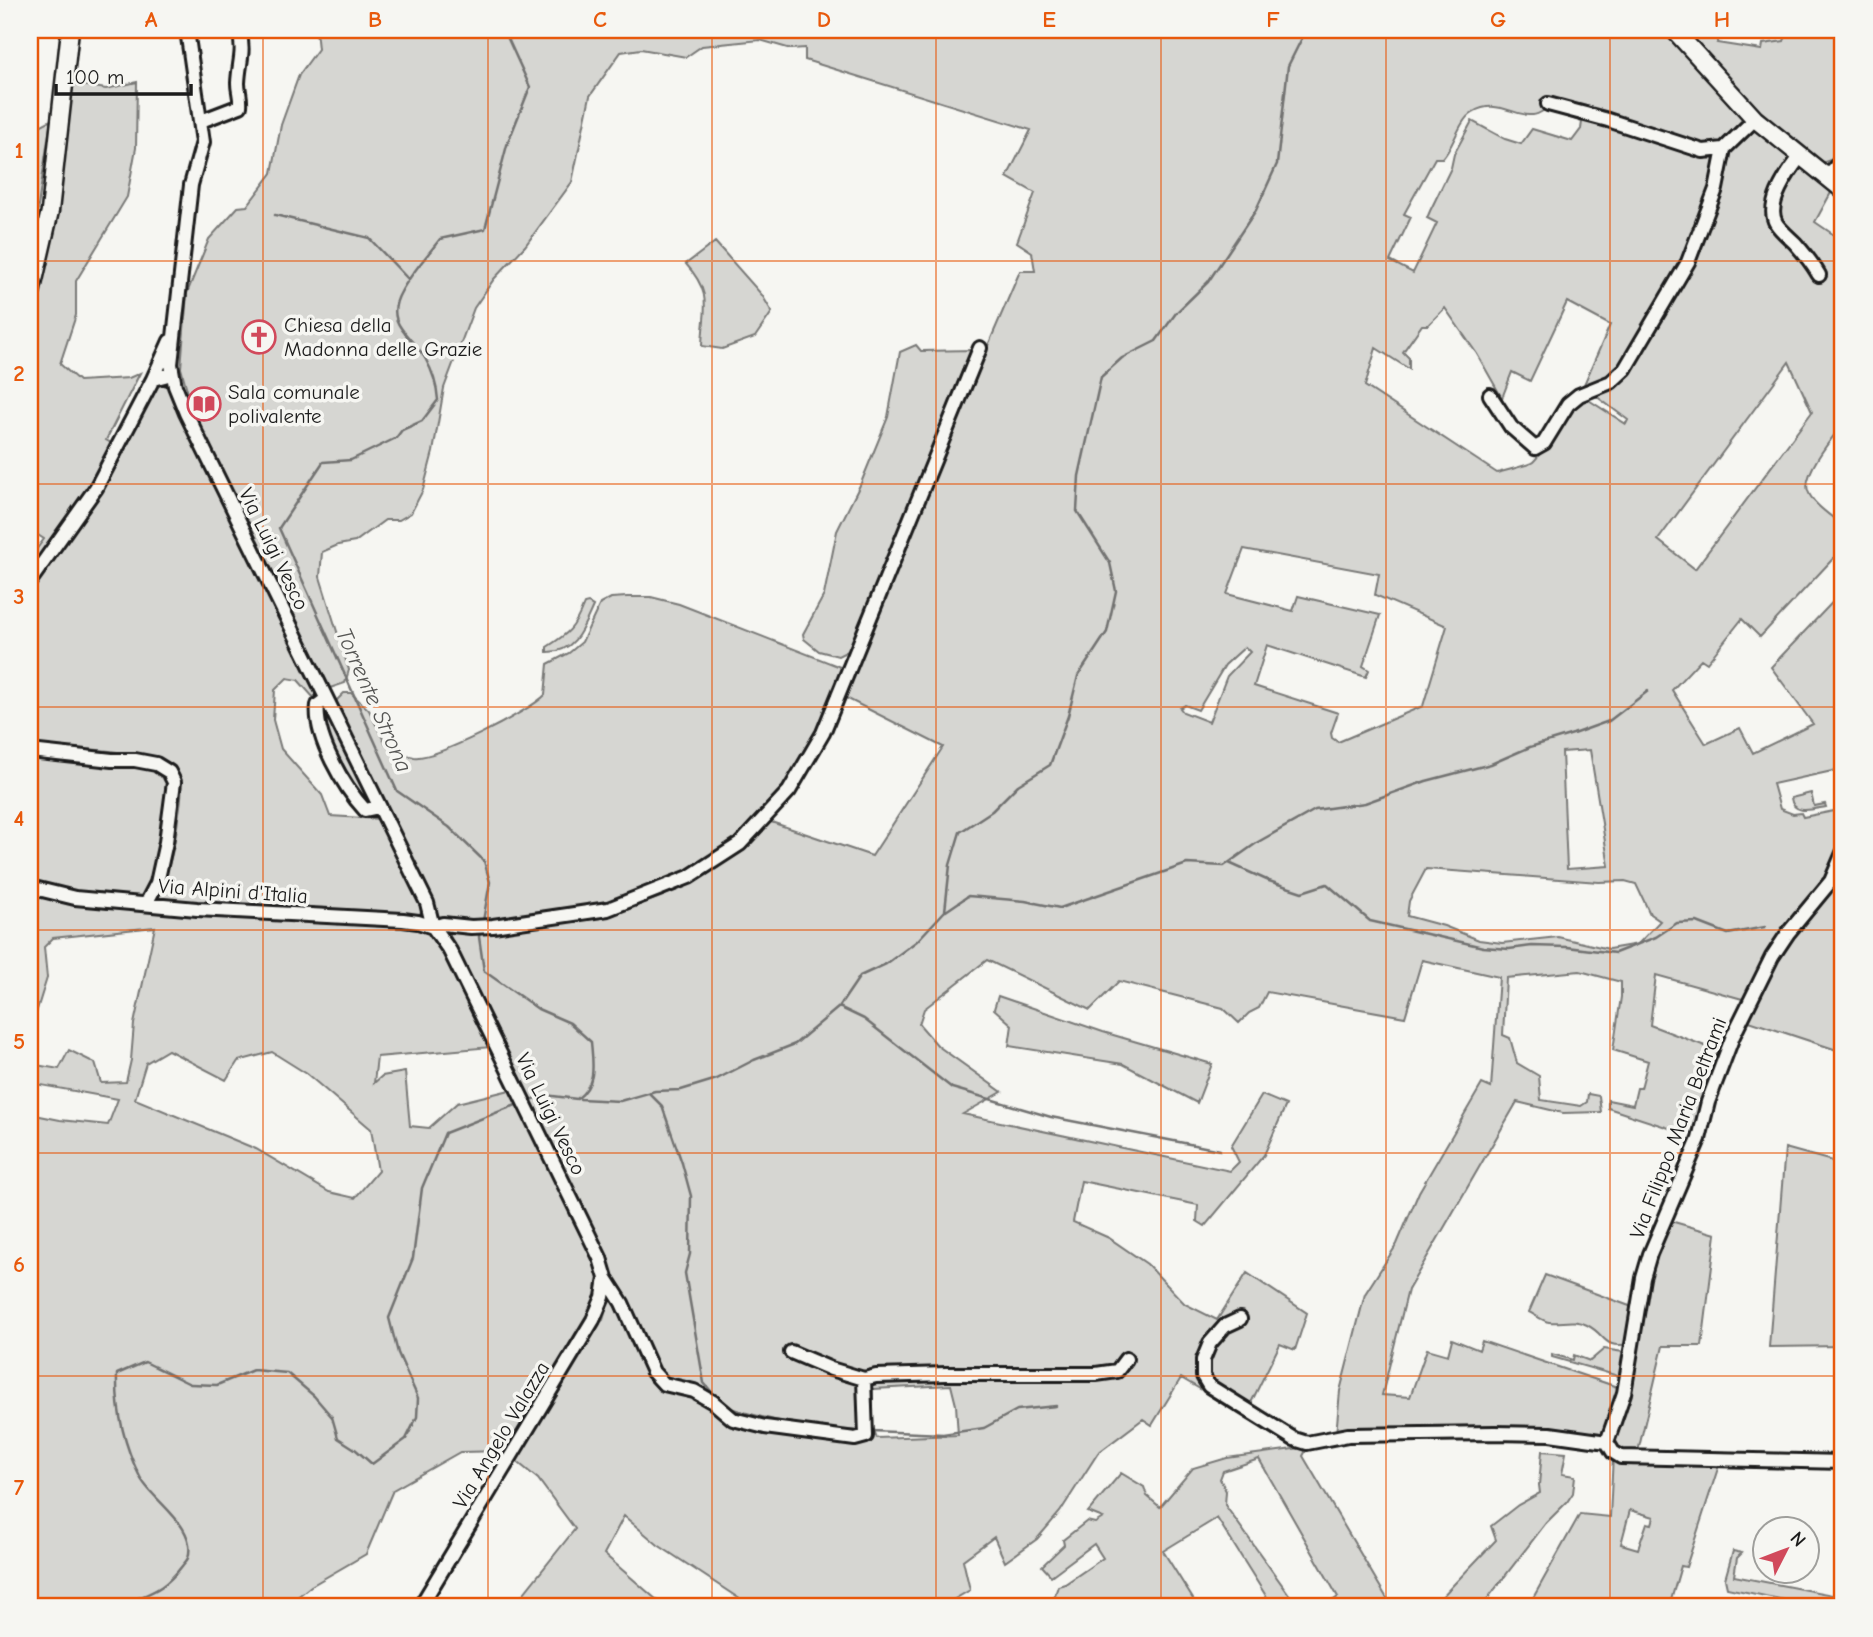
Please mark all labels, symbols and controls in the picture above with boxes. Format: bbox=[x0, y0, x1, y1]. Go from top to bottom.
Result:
text: A bbox=[145, 6, 158, 33]
text: B bbox=[368, 6, 382, 33]
text: C bbox=[593, 6, 607, 33]
text: D bbox=[817, 6, 831, 33]
text: E bbox=[1042, 6, 1056, 33]
text: F bbox=[1266, 6, 1280, 33]
text: G bbox=[1490, 6, 1506, 33]
text: H bbox=[1714, 6, 1730, 33]
scale bar bbox=[56, 52, 191, 96]
text: 100 m bbox=[66, 65, 124, 89]
text: 1 bbox=[14, 137, 24, 164]
place label: Chiesa della Madonna delle Grazie bbox=[284, 313, 482, 361]
church icon: Chiesa della Madonna delle Grazie bbox=[240, 318, 278, 356]
text: 2 bbox=[13, 360, 25, 387]
place label: Sala comunale polivalente bbox=[228, 380, 360, 428]
library icon: Sala comunale polivalente bbox=[185, 385, 223, 423]
street label: Via Luigi Vesco bbox=[234, 484, 314, 614]
text: 3 bbox=[13, 583, 25, 610]
water label: Torrente Strona bbox=[330, 624, 418, 776]
text: 4 bbox=[14, 805, 25, 832]
street label: Via Alpini d'Italia bbox=[157, 874, 309, 908]
street label: Via Filippo Maria Beltrami bbox=[1625, 1014, 1731, 1242]
text: 5 bbox=[13, 1028, 25, 1055]
street label: Via Luigi Vesco bbox=[511, 1049, 591, 1179]
text: 6 bbox=[13, 1251, 25, 1278]
street label: Via Angelo Valazza bbox=[448, 1357, 554, 1513]
text: 7 bbox=[14, 1474, 25, 1501]
north arrow bbox=[1750, 1514, 1820, 1584]
text: N bbox=[1786, 1527, 1810, 1551]

